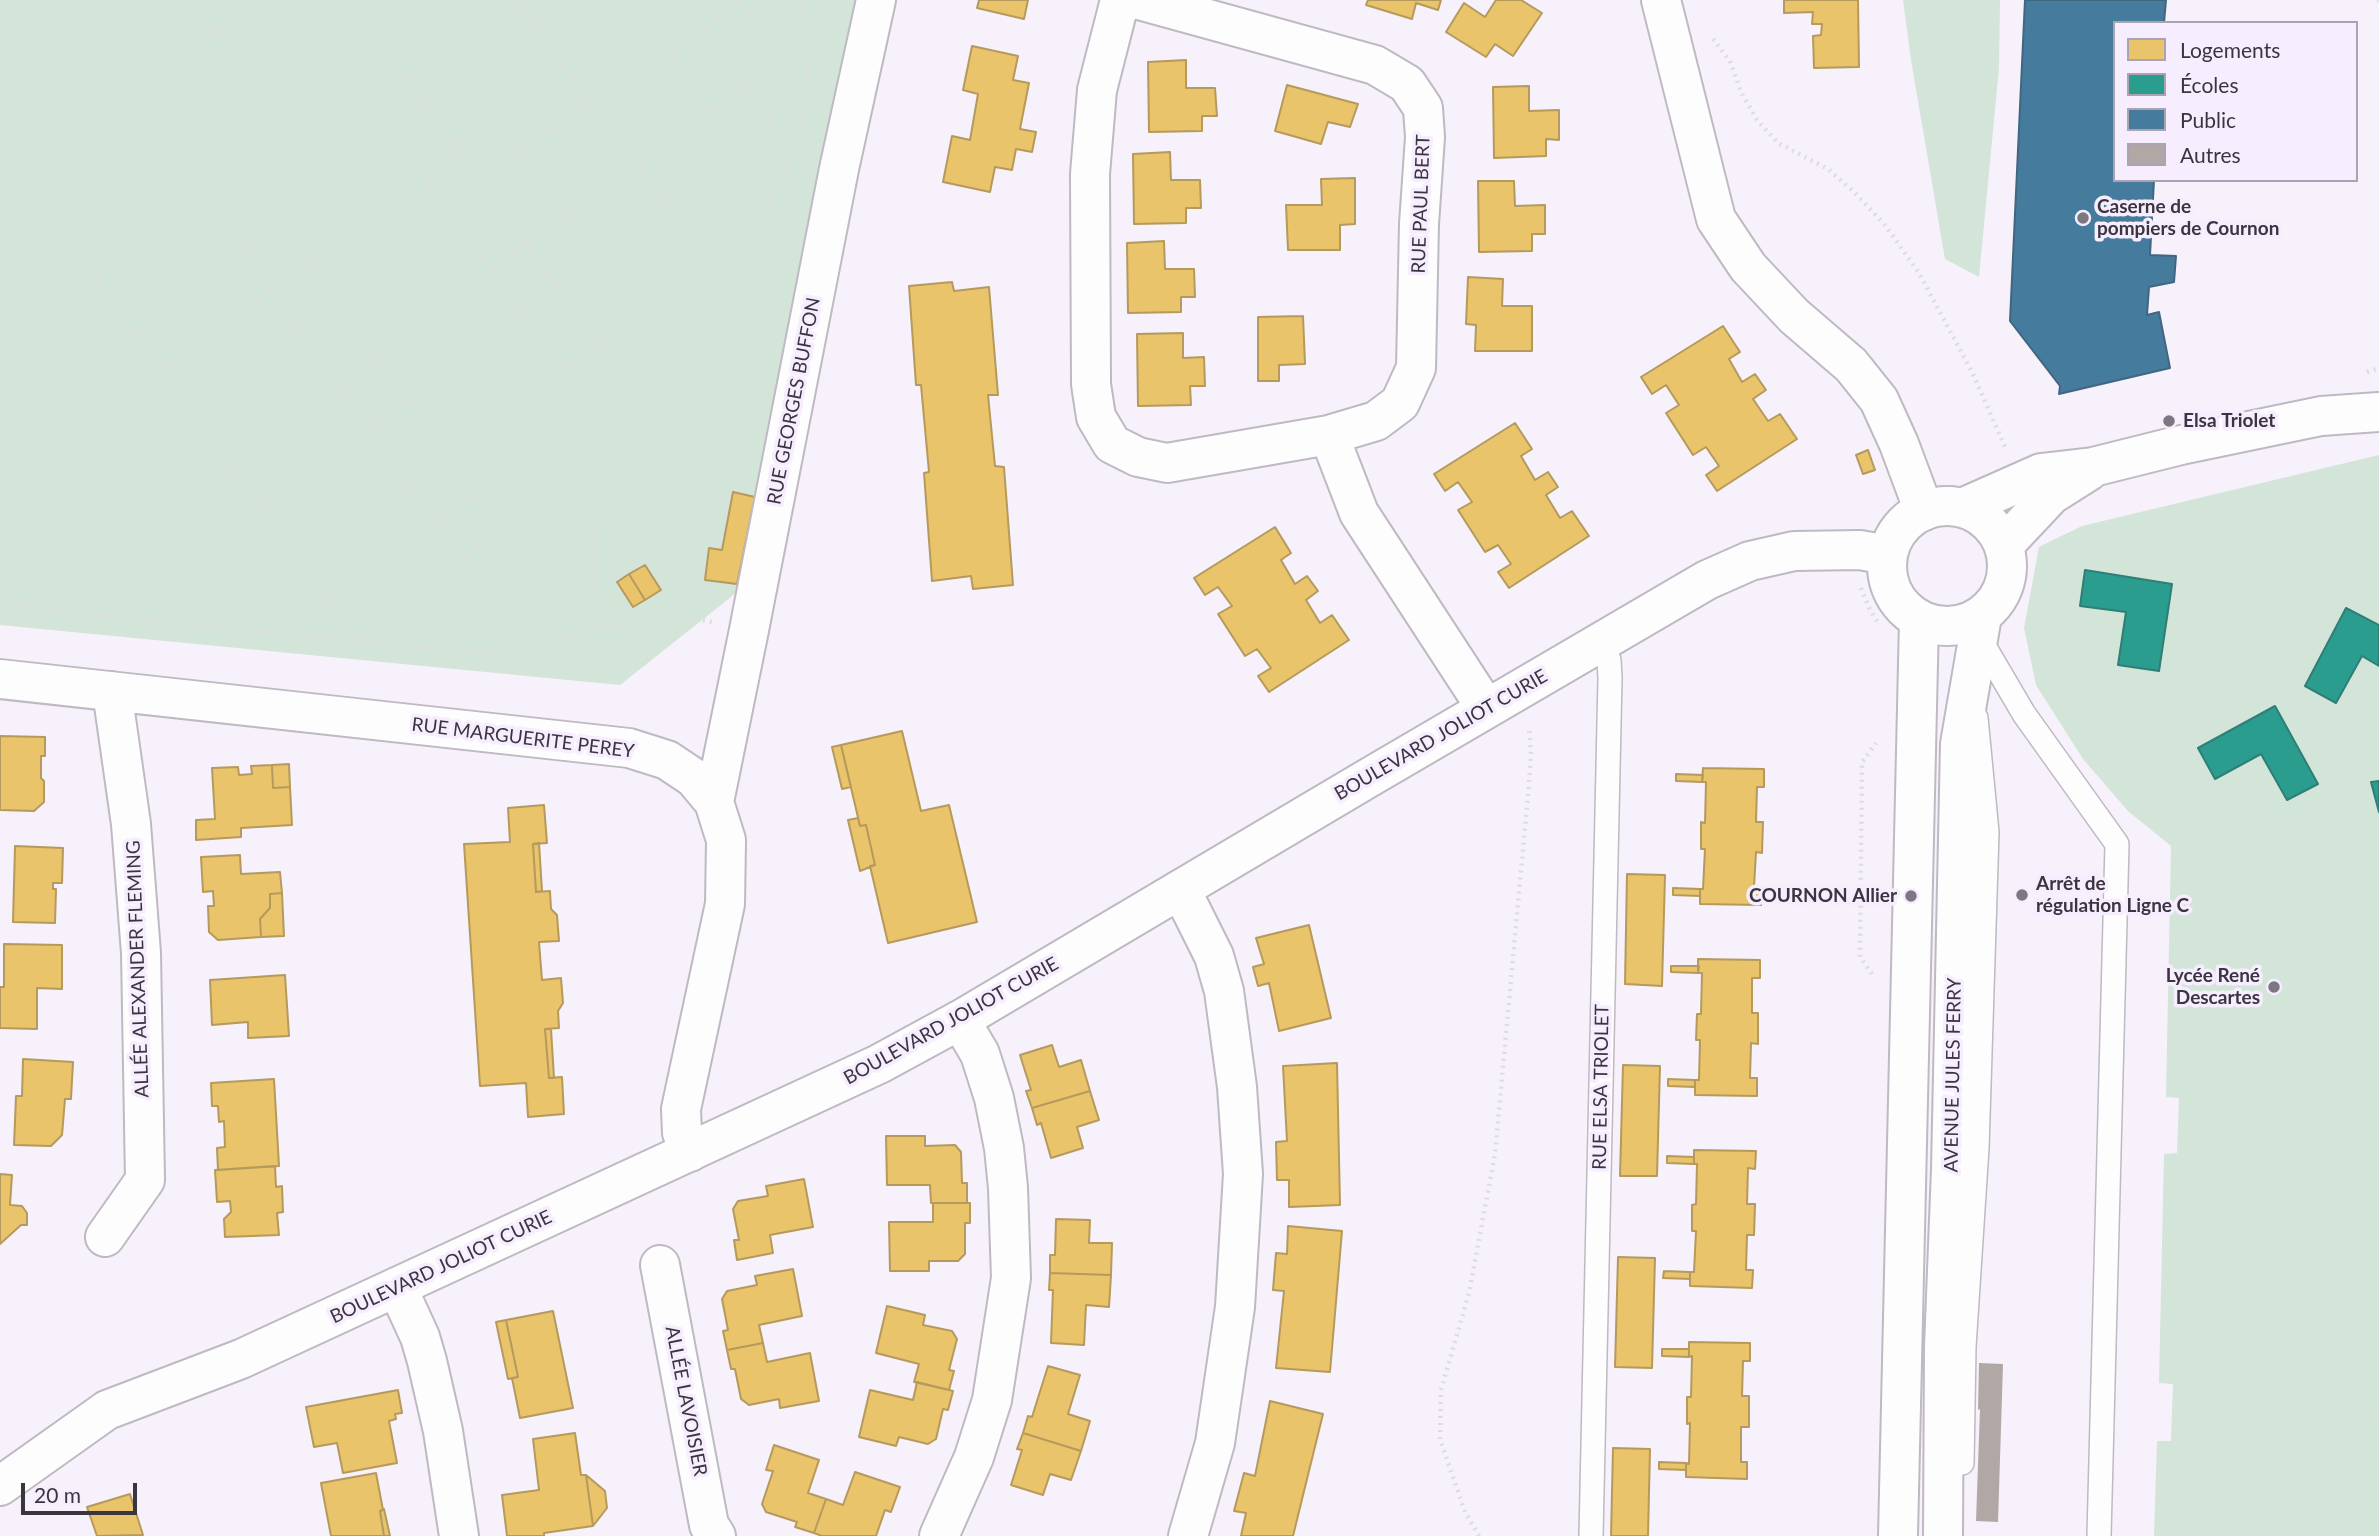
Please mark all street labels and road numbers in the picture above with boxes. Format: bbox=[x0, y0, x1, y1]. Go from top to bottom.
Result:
street label: RUE PAUL BERT bbox=[1407, 134, 1435, 274]
street label: RUE GEORGES BUFFON bbox=[763, 295, 825, 507]
street label: BOULEVARD JOLIOT CURIE bbox=[1331, 665, 1551, 805]
street label: RUE MARGUERITE PEREY bbox=[410, 713, 636, 763]
street label: ALLÉE ALEXANDER FLEMING bbox=[122, 840, 154, 1098]
street label: BOULEVARD JOLIOT CURIE bbox=[840, 952, 1062, 1090]
street label: AVENUE JULES FERRY bbox=[1940, 977, 1966, 1173]
street label: RUE ELSA TRIOLET bbox=[1588, 1004, 1614, 1170]
street label: BOULEVARD JOLIOT CURIE bbox=[327, 1206, 555, 1328]
street label: ALLÉE LAVOISIER bbox=[660, 1324, 712, 1478]

